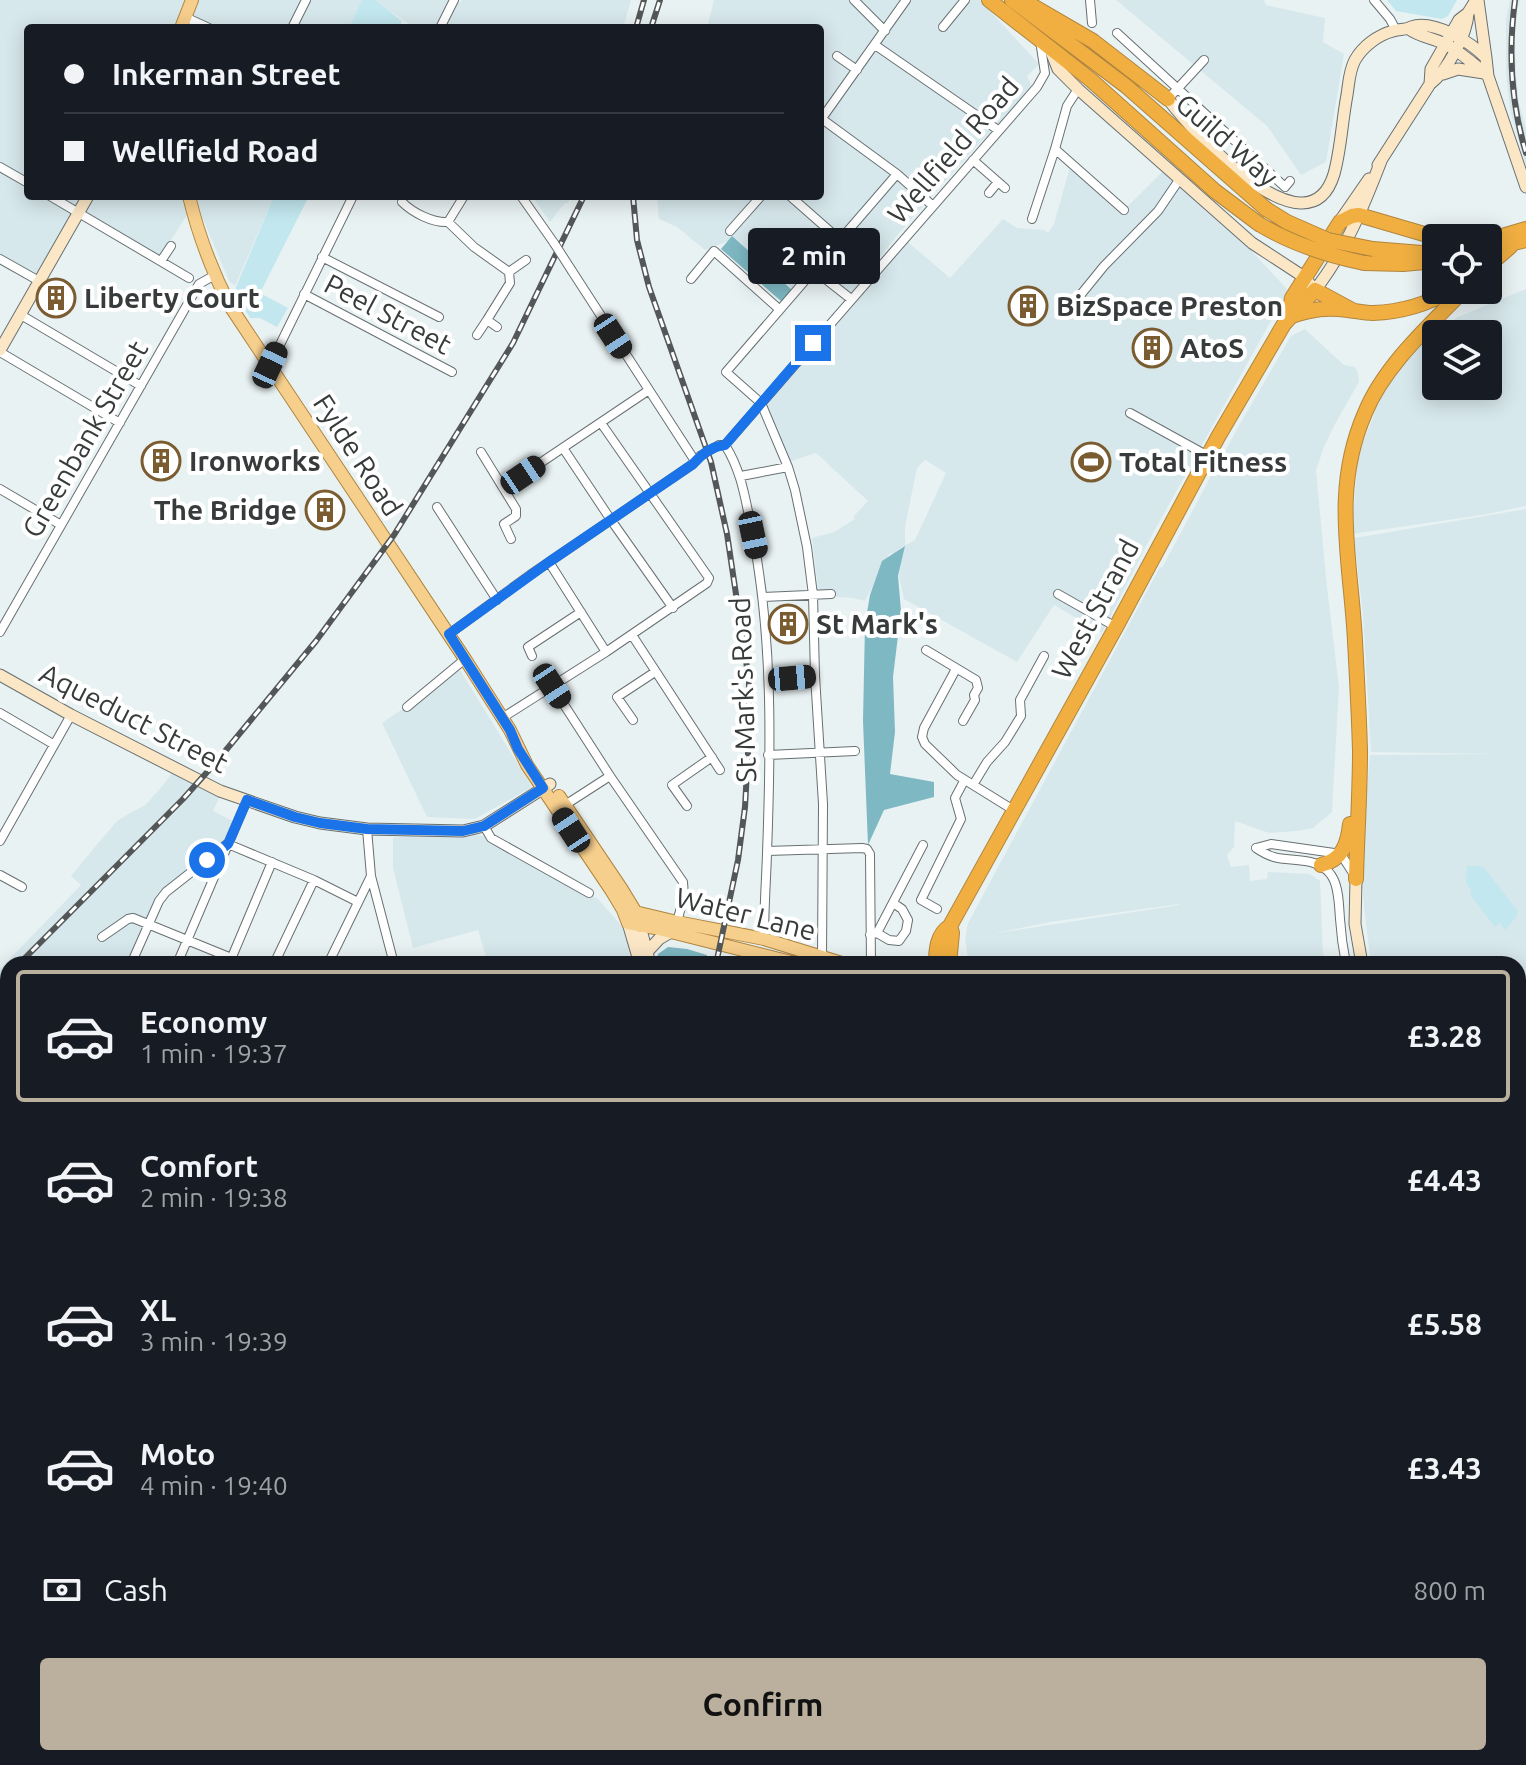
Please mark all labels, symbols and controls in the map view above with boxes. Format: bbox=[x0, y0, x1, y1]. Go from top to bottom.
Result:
text: Inkerman Street bbox=[112, 57, 340, 91]
street label: Wellfield Road bbox=[881, 70, 1024, 229]
street label: Guild Way bbox=[1170, 87, 1285, 192]
text: Wellfield Road bbox=[112, 134, 318, 168]
map controls bbox=[1422, 224, 1502, 400]
button: locate bbox=[1422, 224, 1502, 304]
callout: 2 min bbox=[747, 227, 879, 283]
text: 2 min bbox=[781, 241, 847, 270]
street label: Peel Street bbox=[320, 267, 457, 360]
building icon: Liberty Court bbox=[35, 277, 77, 319]
place label: Liberty Court bbox=[84, 282, 260, 313]
building icon: BizSpace Preston bbox=[1007, 285, 1049, 327]
place label: BizSpace Preston bbox=[1056, 290, 1283, 321]
car bbox=[590, 309, 636, 363]
button: layers bbox=[1422, 320, 1502, 400]
route end bbox=[795, 325, 831, 361]
building icon: AtoS bbox=[1131, 327, 1173, 369]
place label: AtoS bbox=[1180, 332, 1244, 363]
street label: Greenbank Street bbox=[16, 335, 153, 542]
car bbox=[249, 338, 291, 392]
street label: Fylde Road bbox=[308, 388, 409, 521]
building icon: Ironworks bbox=[140, 440, 182, 482]
sports icon: Total Fitness bbox=[1070, 441, 1112, 483]
place label: Ironworks bbox=[189, 445, 321, 476]
place label: Total Fitness bbox=[1119, 446, 1287, 477]
car bbox=[496, 452, 550, 498]
building icon: The Bridge bbox=[304, 489, 346, 531]
place label: The Bridge bbox=[154, 494, 297, 525]
car bbox=[736, 509, 770, 561]
street label: West Strand bbox=[1045, 534, 1144, 684]
street label: St Mark's Road bbox=[724, 597, 761, 783]
building icon: St Mark's bbox=[767, 603, 809, 645]
place label: St Mark's bbox=[816, 608, 938, 639]
street label: Aqueduct Street bbox=[35, 657, 233, 778]
car bbox=[529, 659, 575, 713]
car bbox=[767, 664, 817, 692]
car bbox=[548, 803, 594, 857]
route start bbox=[189, 842, 225, 878]
street label: Water Lane bbox=[673, 881, 819, 946]
icon: car bbox=[44, 1000, 116, 1072]
text: Economy bbox=[140, 1005, 267, 1039]
text: £3.28 bbox=[1407, 1019, 1482, 1053]
text: 1 min · 19:37 bbox=[140, 1039, 288, 1068]
icon: car bbox=[44, 1144, 116, 1216]
text: Comfort bbox=[140, 1149, 258, 1183]
text: £4.43 bbox=[1407, 1163, 1482, 1197]
text: 2 min · 19:38 bbox=[140, 1183, 288, 1212]
icon: car bbox=[44, 1288, 116, 1360]
text: XL bbox=[140, 1293, 176, 1327]
text: £5.58 bbox=[1407, 1307, 1482, 1341]
text: 3 min · 19:39 bbox=[140, 1327, 288, 1356]
icon: car bbox=[44, 1432, 116, 1504]
text: Moto bbox=[140, 1437, 215, 1471]
text: £3.43 bbox=[1407, 1451, 1482, 1485]
text: 4 min · 19:40 bbox=[140, 1471, 288, 1500]
icon: cash bbox=[40, 1568, 84, 1612]
text: Cash bbox=[104, 1573, 168, 1607]
text: 800 m bbox=[1414, 1576, 1486, 1605]
button: Confirm bbox=[40, 1658, 1486, 1750]

